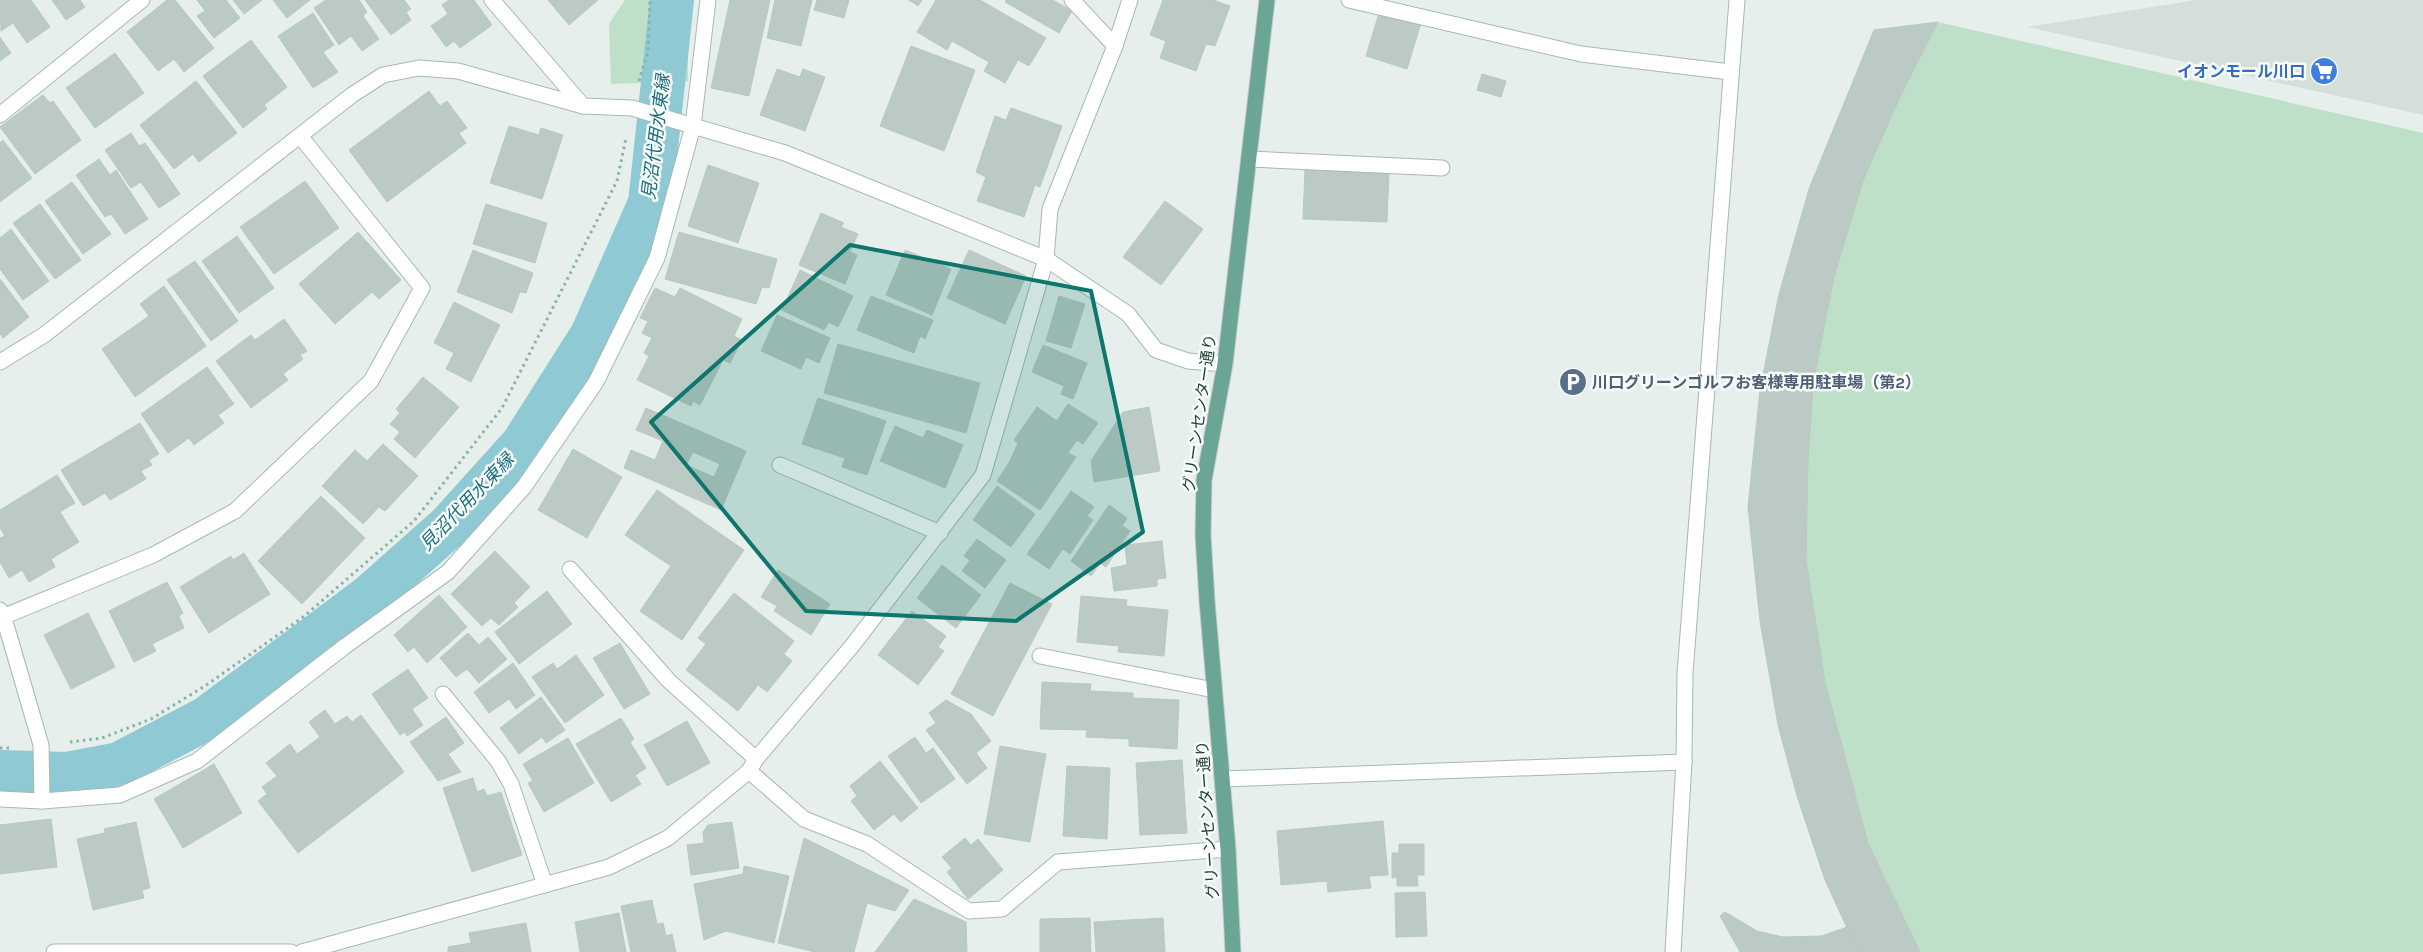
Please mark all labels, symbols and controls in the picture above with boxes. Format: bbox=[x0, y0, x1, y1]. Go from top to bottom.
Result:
supermarket icon: イオンモール川口 bbox=[2309, 56, 2339, 86]
place label: イオンモール川口 bbox=[2177, 62, 2305, 81]
water label: 見沼代用水東縁 bbox=[637, 71, 675, 201]
street label: グリーンセンター通り bbox=[1179, 333, 1220, 493]
parking icon: 川口グリーンゴルフお客様専用駐車場（第2） bbox=[1558, 367, 1588, 397]
place label: 川口グリーンゴルフお客様専用駐車場（第2） bbox=[1592, 373, 1921, 392]
water label: 見沼代用水東縁 bbox=[415, 448, 520, 555]
street label: グリーンセンター通り bbox=[1192, 740, 1223, 900]

